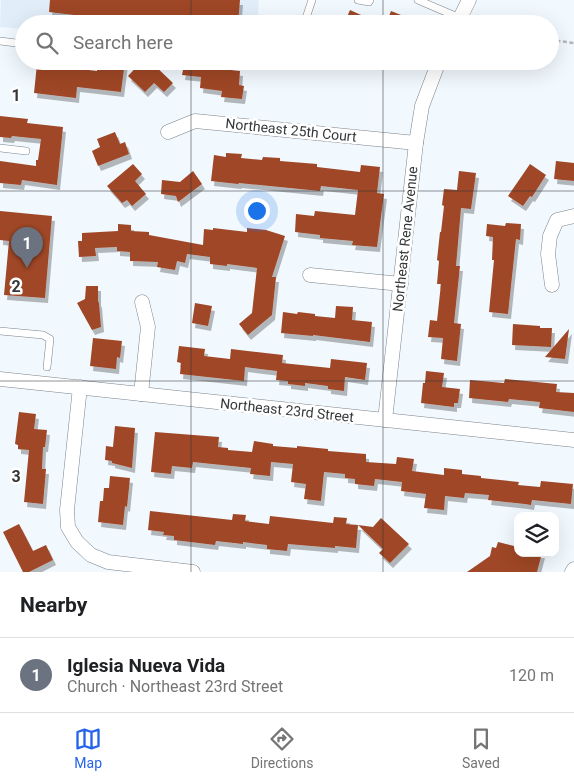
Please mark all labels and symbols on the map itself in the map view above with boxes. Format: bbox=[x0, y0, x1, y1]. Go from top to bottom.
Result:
text: 1 bbox=[11, 86, 21, 105]
street label: Northeast 25th Court bbox=[225, 115, 358, 145]
street label: Northeast Rene Avenue bbox=[389, 166, 421, 312]
your location bbox=[244, 198, 270, 224]
pin: 1 bbox=[11, 227, 43, 268]
text: 2 bbox=[11, 277, 21, 296]
street label: Northeast 23rd Street bbox=[219, 395, 355, 425]
text: 3 bbox=[11, 467, 21, 486]

